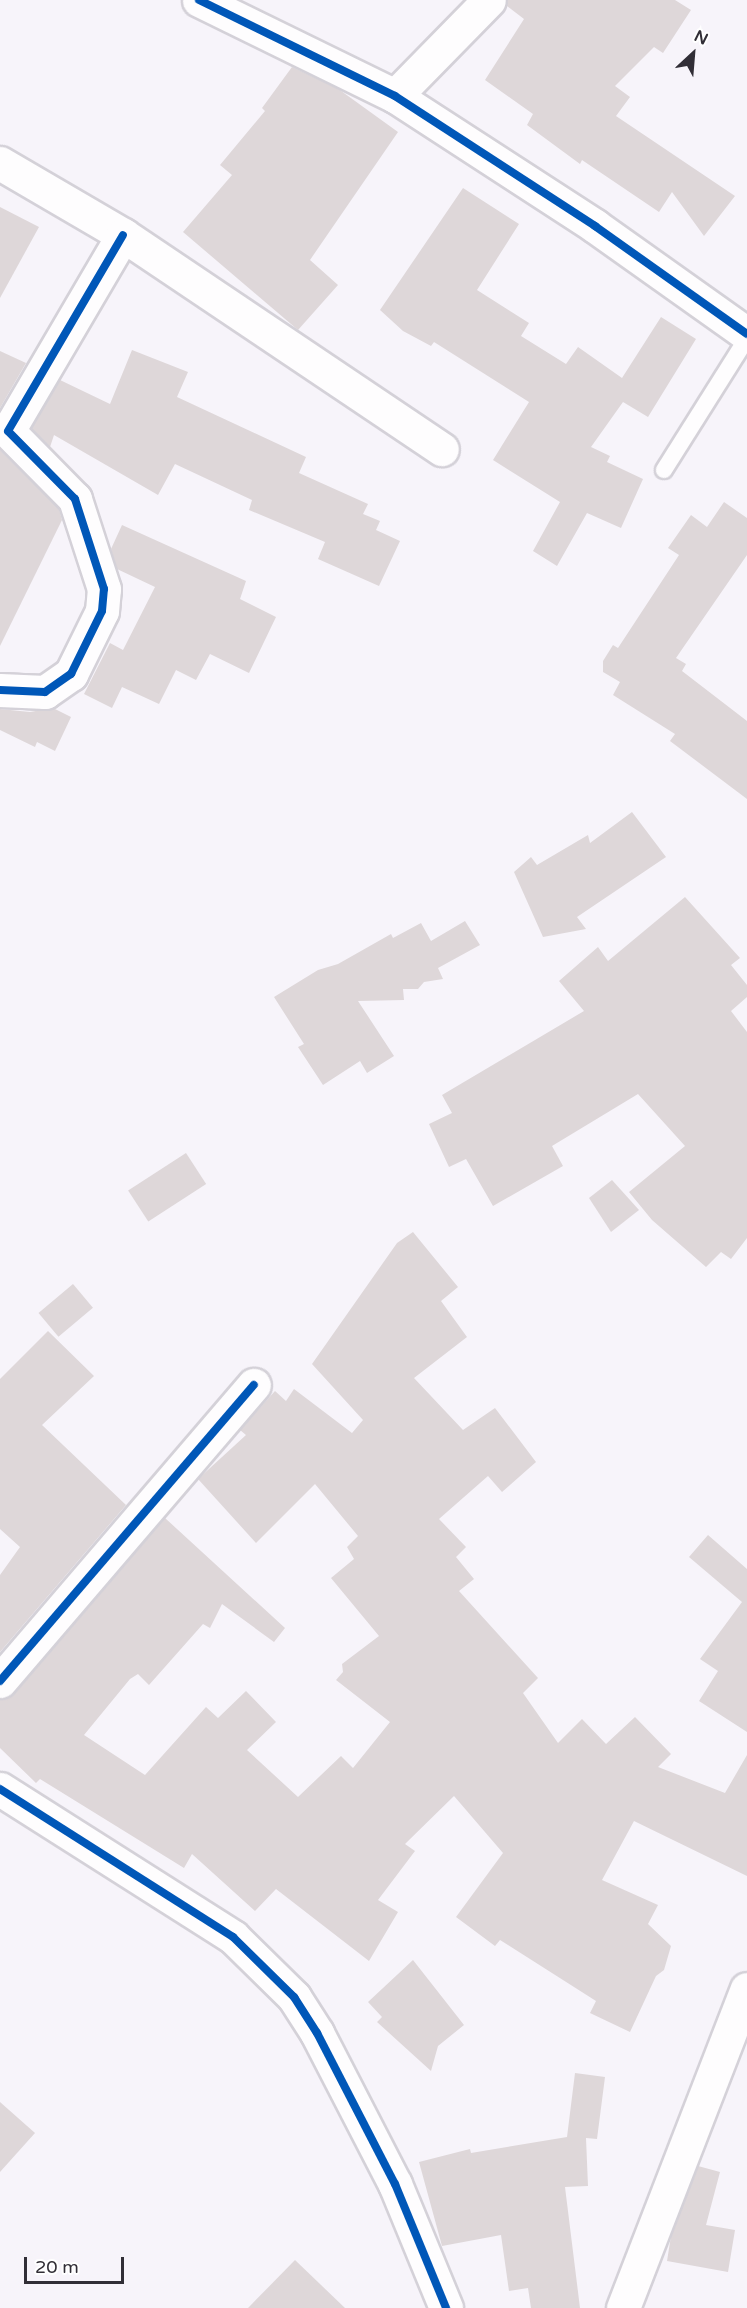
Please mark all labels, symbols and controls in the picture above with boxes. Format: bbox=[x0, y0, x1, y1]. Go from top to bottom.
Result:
north arrow bbox=[663, 24, 723, 84]
text: N bbox=[691, 26, 711, 50]
scale bar bbox=[27, 2245, 128, 2283]
text: 20 m bbox=[35, 2256, 79, 2278]

